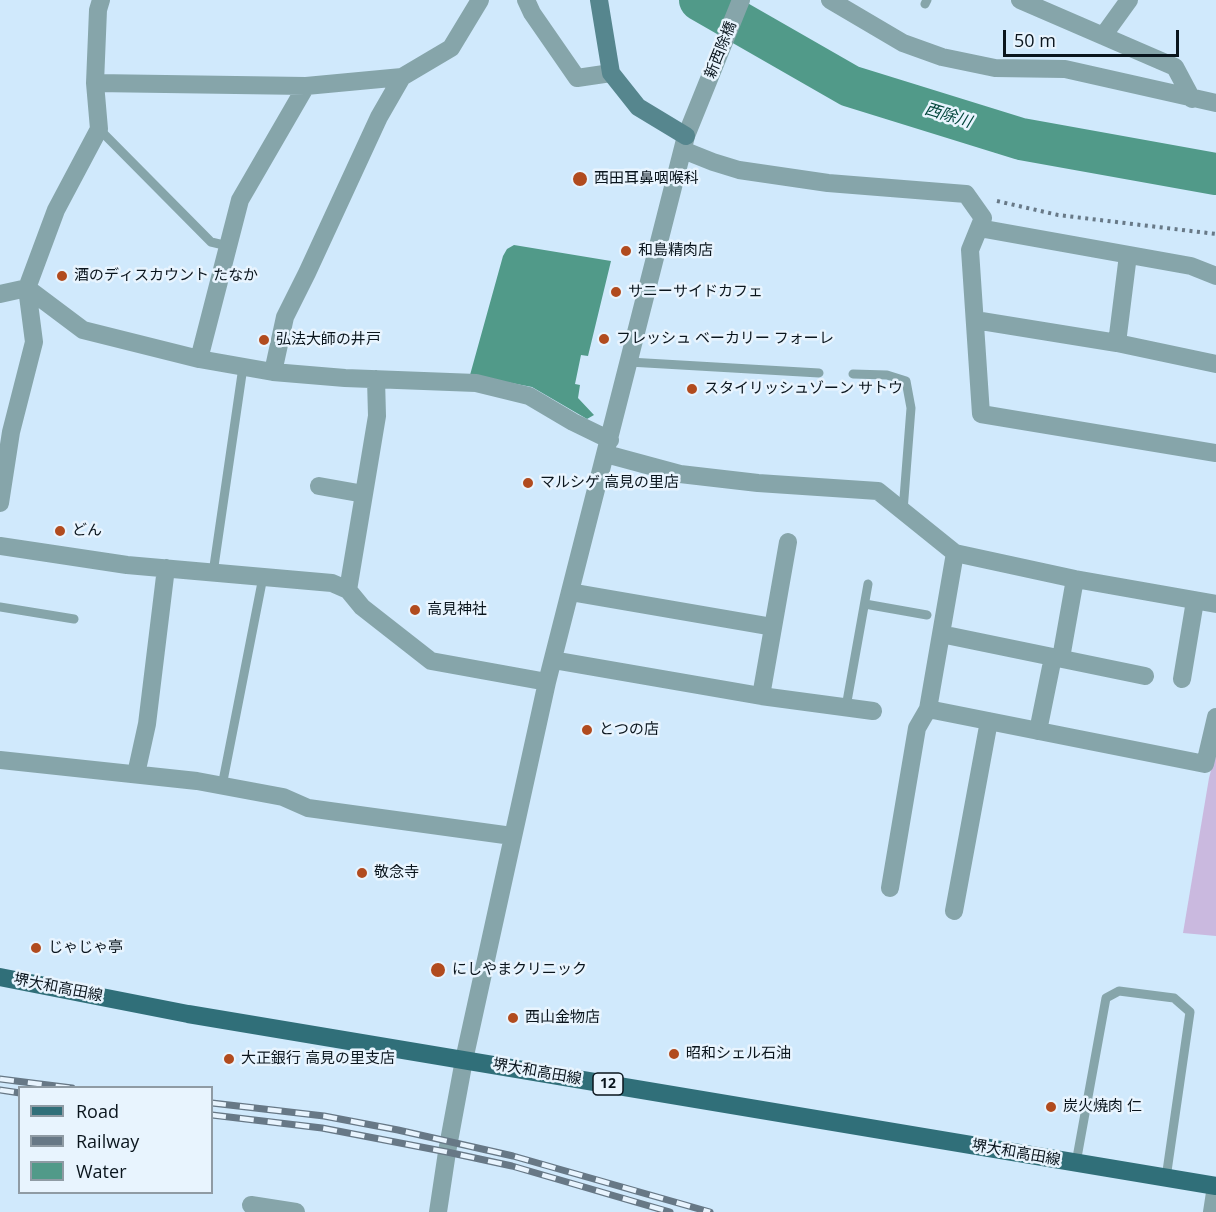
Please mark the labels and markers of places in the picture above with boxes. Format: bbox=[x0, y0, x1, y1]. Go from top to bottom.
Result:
marker: 西田耳鼻咽喉科 bbox=[571, 170, 589, 188]
place label: 西田耳鼻咽喉科 bbox=[594, 170, 699, 188]
place label: 和島精肉店 bbox=[638, 242, 713, 260]
marker: 和島精肉店 bbox=[619, 244, 633, 258]
place label: 酒のディスカウント たなか bbox=[74, 267, 258, 285]
marker: 酒のディスカウント たなか bbox=[55, 269, 69, 283]
place label: サニーサイドカフェ bbox=[628, 283, 763, 301]
marker: サニーサイドカフェ bbox=[609, 285, 623, 299]
place label: フレッシュ ベーカリー フォーレ bbox=[616, 330, 834, 348]
place label: 弘法大師の井戸 bbox=[276, 331, 381, 349]
marker: フレッシュ ベーカリー フォーレ bbox=[597, 332, 611, 346]
marker: 弘法大師の井戸 bbox=[257, 333, 271, 347]
place label: スタイリッシュゾーン サトウ bbox=[704, 380, 903, 398]
marker: スタイリッシュゾーン サトウ bbox=[685, 382, 699, 396]
place label: マルシゲ 高見の里店 bbox=[540, 474, 679, 492]
marker: マルシゲ 高見の里店 bbox=[521, 476, 535, 490]
place label: どん bbox=[72, 522, 102, 540]
marker: どん bbox=[53, 524, 67, 538]
place label: 高見神社 bbox=[427, 601, 487, 619]
marker: 高見神社 bbox=[408, 603, 422, 617]
place label: とつの店 bbox=[599, 721, 659, 739]
marker: とつの店 bbox=[580, 723, 594, 737]
place label: 敬念寺 bbox=[374, 864, 419, 882]
marker: 敬念寺 bbox=[355, 866, 369, 880]
place label: じゃじゃ亭 bbox=[48, 939, 123, 957]
marker: じゃじゃ亭 bbox=[29, 941, 43, 955]
marker: にしやまクリニック bbox=[429, 961, 447, 979]
place label: にしやまクリニック bbox=[452, 961, 587, 979]
place label: 西山金物店 bbox=[525, 1009, 600, 1027]
marker: 西山金物店 bbox=[506, 1011, 520, 1025]
place label: 昭和シェル石油 bbox=[686, 1045, 791, 1063]
marker: 昭和シェル石油 bbox=[667, 1047, 681, 1061]
place label: 大正銀行 高見の里支店 bbox=[241, 1050, 395, 1068]
marker: 大正銀行 高見の里支店 bbox=[222, 1052, 236, 1066]
place label: 炭火焼肉 仁 bbox=[1063, 1098, 1142, 1116]
marker: 炭火焼肉 仁 bbox=[1044, 1100, 1058, 1114]

